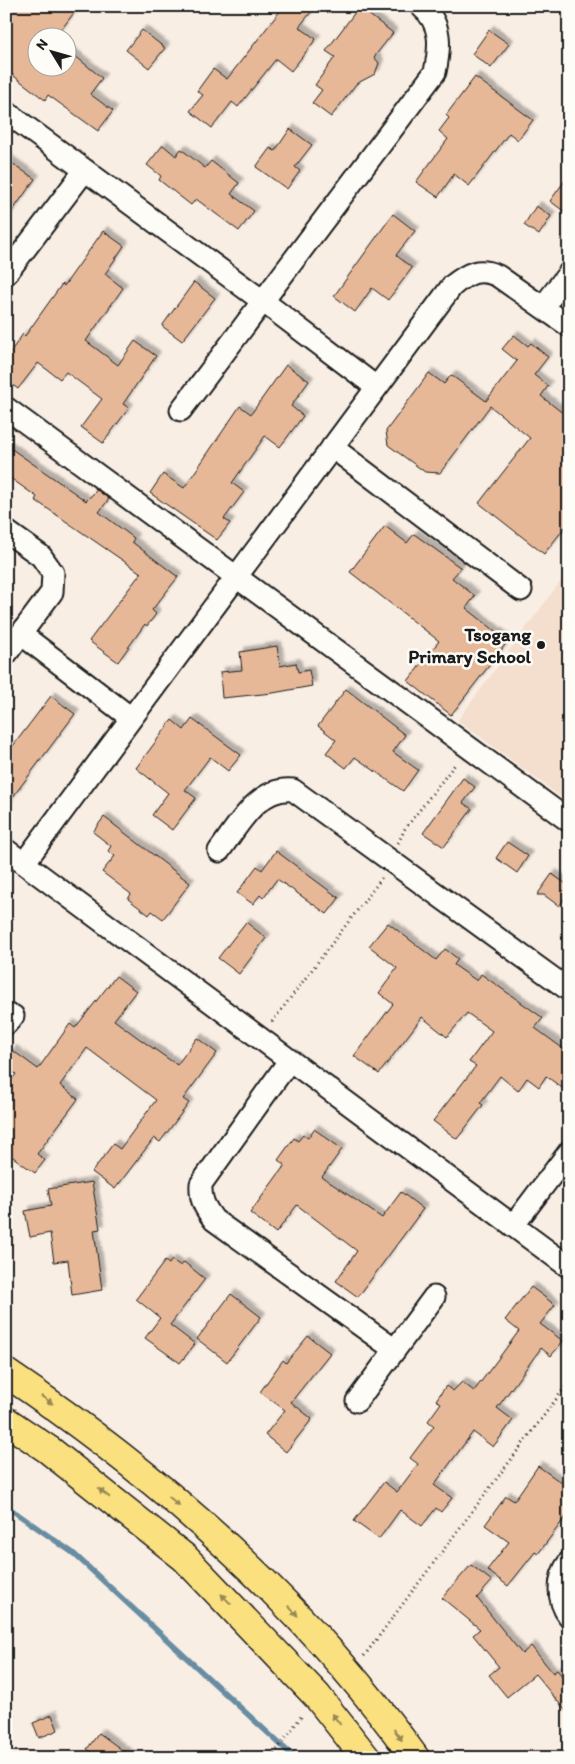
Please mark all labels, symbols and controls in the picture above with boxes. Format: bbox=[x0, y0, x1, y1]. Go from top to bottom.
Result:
north arrow bbox=[28, 28, 78, 78]
text: N bbox=[32, 36, 52, 53]
place label: Tsogang Primary School bbox=[408, 623, 532, 668]
marker: Tsogang Primary School bbox=[535, 639, 547, 651]
one-way arrow bbox=[40, 1396, 53, 1405]
one-way arrow bbox=[98, 1488, 111, 1499]
one-way arrow bbox=[167, 1495, 180, 1506]
one-way arrow bbox=[221, 1594, 233, 1606]
one-way arrow bbox=[287, 1605, 299, 1617]
one-way arrow bbox=[330, 1713, 341, 1726]
one-way arrow bbox=[393, 1728, 404, 1741]

